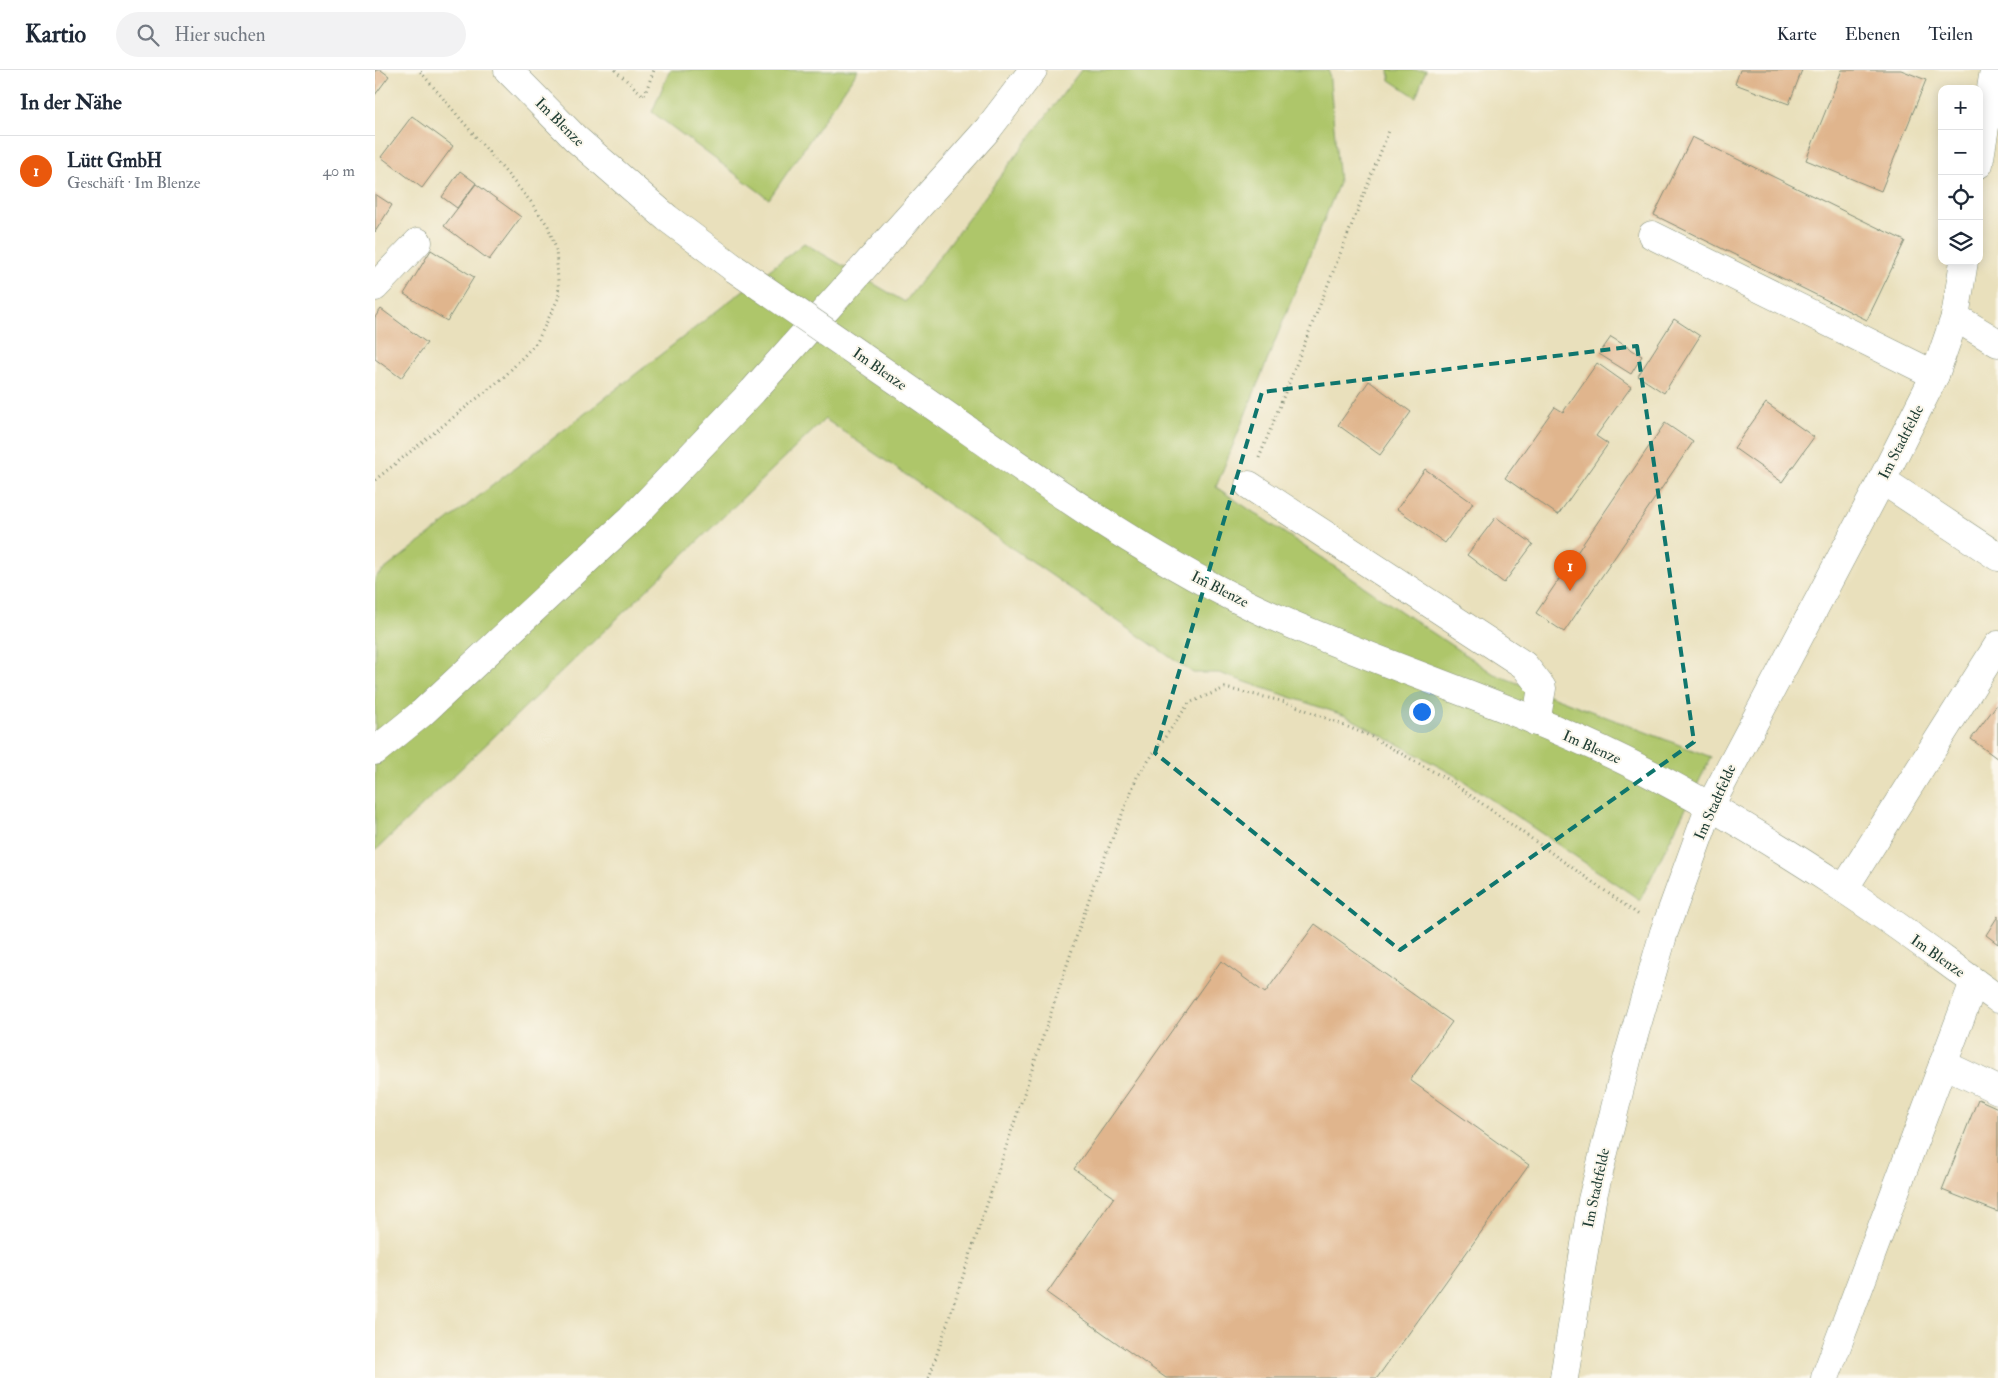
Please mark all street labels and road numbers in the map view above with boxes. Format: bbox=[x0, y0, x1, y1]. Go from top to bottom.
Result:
street label: Im Blenze bbox=[531, 94, 588, 151]
street label: Im Blenze bbox=[849, 344, 911, 395]
street label: Im Stadtfelde bbox=[1875, 402, 1928, 483]
street label: Im Blenze bbox=[1188, 567, 1252, 612]
street label: Im Blenze bbox=[1560, 726, 1624, 769]
street label: Im Stadtfelde bbox=[1690, 761, 1741, 843]
street label: Im Blenze bbox=[1907, 931, 1969, 982]
street label: Im Stadtfelde bbox=[1579, 1147, 1614, 1230]

